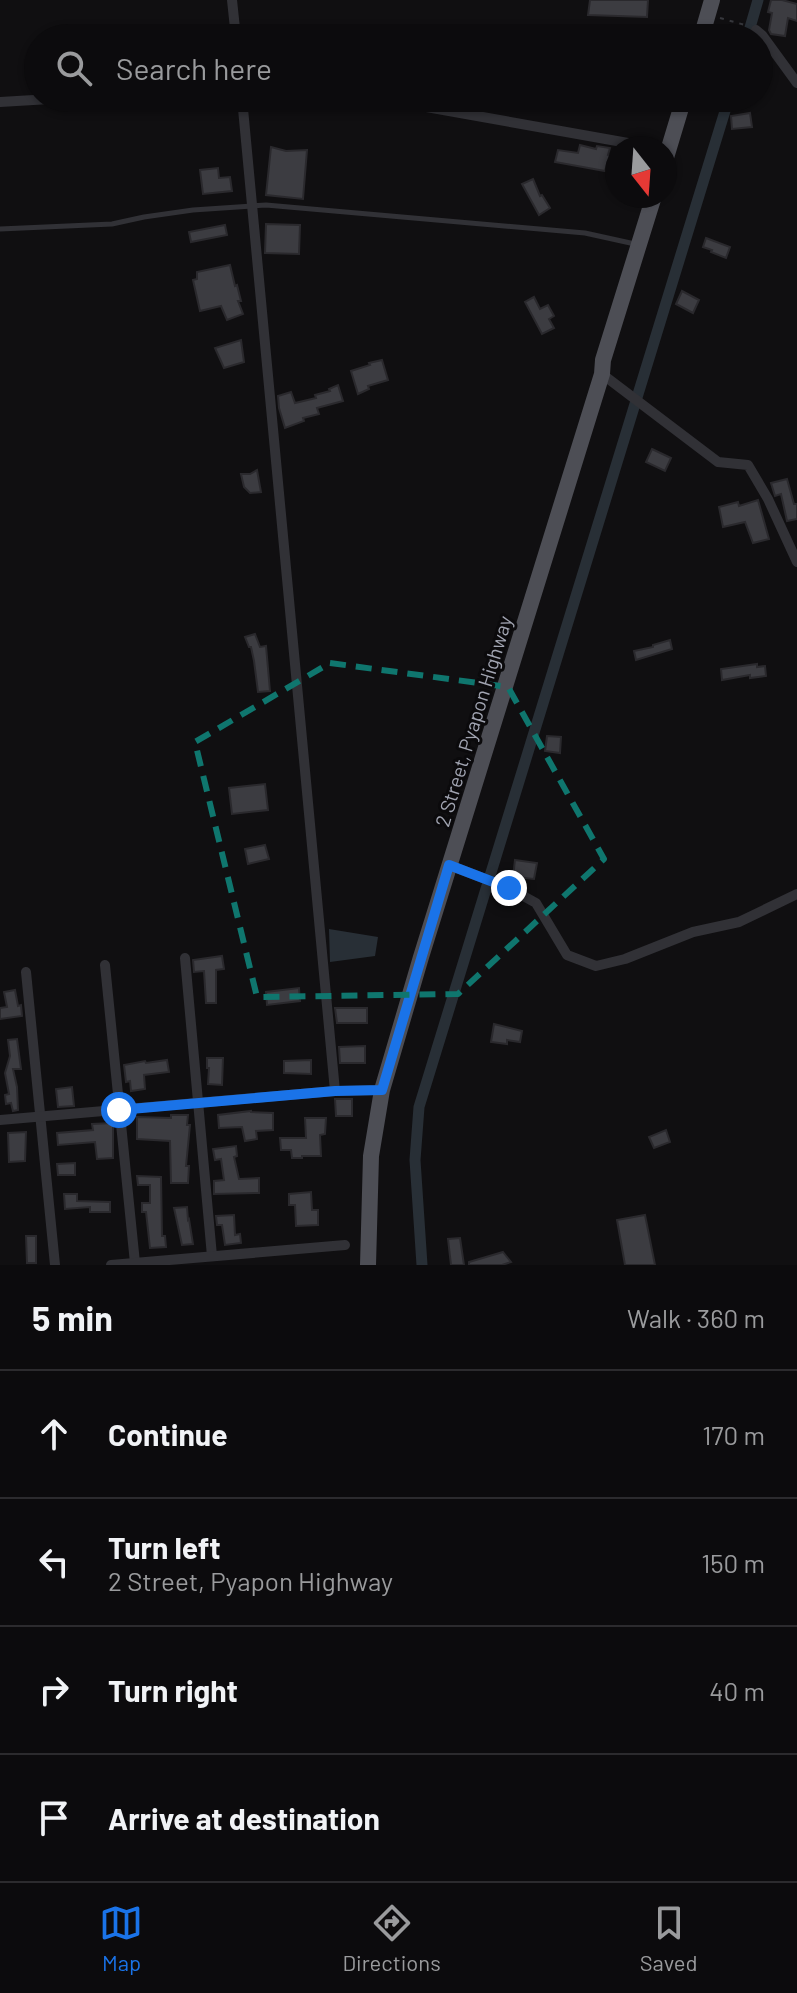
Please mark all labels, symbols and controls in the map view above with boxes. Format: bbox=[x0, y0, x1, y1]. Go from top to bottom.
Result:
search box bbox=[24, 24, 773, 112]
icon: search bbox=[52, 46, 96, 90]
text: Search here bbox=[116, 50, 272, 86]
north arrow bbox=[605, 136, 677, 208]
street label: 2 Street, Pyapon Highway bbox=[429, 613, 517, 829]
route end bbox=[491, 870, 527, 906]
route start bbox=[101, 1092, 137, 1128]
text: 5 min bbox=[32, 1297, 113, 1338]
text: Walk · 360 m bbox=[627, 1302, 765, 1333]
icon: ahead bbox=[32, 1412, 76, 1456]
text: Continue bbox=[108, 1416, 228, 1452]
text: 170 m bbox=[702, 1419, 765, 1450]
text: Turn left bbox=[108, 1529, 221, 1565]
icon: left bbox=[32, 1540, 76, 1584]
text: 150 m bbox=[701, 1547, 765, 1578]
text: 2 Street, Pyapon Highway bbox=[108, 1565, 393, 1596]
icon: right bbox=[32, 1668, 76, 1712]
text: Turn right bbox=[108, 1672, 238, 1708]
text: 40 m bbox=[709, 1675, 765, 1706]
icon: arrive bbox=[32, 1796, 76, 1840]
text: Arrive at destination bbox=[108, 1800, 380, 1836]
tab: Map bbox=[99, 1901, 143, 1975]
tab: Directions bbox=[342, 1901, 441, 1975]
tab: Saved bbox=[640, 1901, 697, 1975]

